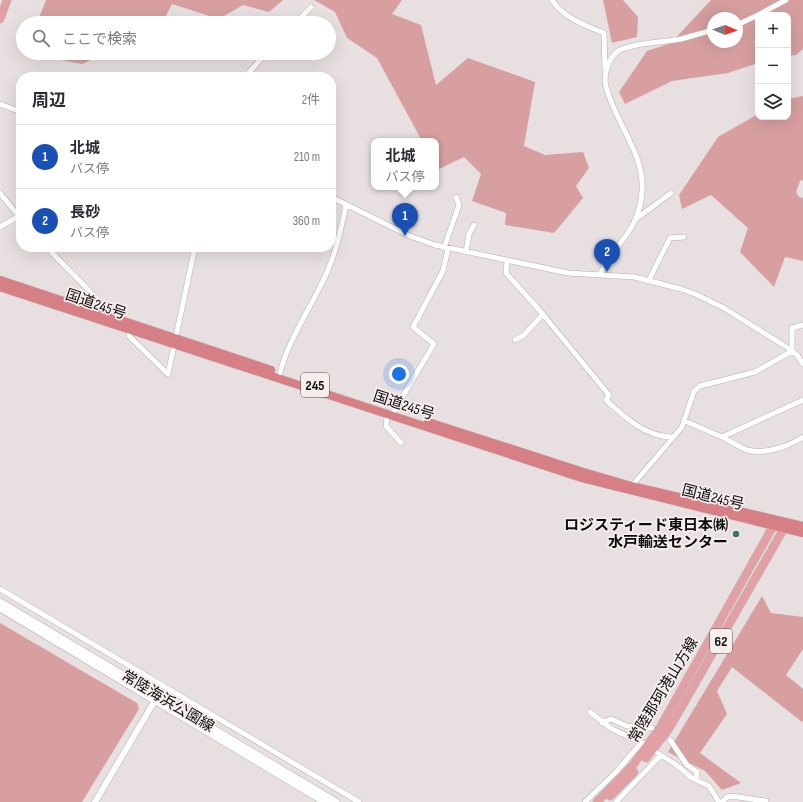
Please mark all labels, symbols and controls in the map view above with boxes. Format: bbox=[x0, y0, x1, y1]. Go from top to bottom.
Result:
north arrow bbox=[707, 12, 743, 48]
map controls bbox=[755, 12, 791, 120]
button: + bbox=[755, 12, 791, 48]
search box bbox=[16, 16, 336, 60]
icon: search bbox=[30, 27, 52, 49]
text: ここで検索 bbox=[62, 30, 137, 49]
button: − bbox=[755, 48, 791, 84]
button: layers bbox=[755, 84, 791, 120]
text: 周辺 bbox=[32, 91, 66, 111]
text: 2件 bbox=[302, 92, 320, 108]
popup bbox=[371, 138, 439, 190]
text: 北城 bbox=[70, 139, 100, 158]
text: 北城 bbox=[385, 147, 416, 166]
text: 1 bbox=[42, 149, 48, 165]
text: 210 m bbox=[294, 149, 320, 165]
text: バス停 bbox=[70, 161, 109, 177]
text: バス停 bbox=[385, 169, 425, 185]
text: 長砂 bbox=[70, 203, 100, 222]
pin: 1 bbox=[392, 203, 418, 236]
text: 2 bbox=[42, 213, 48, 229]
text: 360 m bbox=[293, 213, 320, 229]
text: バス停 bbox=[70, 225, 109, 241]
pin: 2 bbox=[594, 239, 620, 272]
street label: 国道245号 bbox=[63, 285, 129, 324]
your location bbox=[389, 364, 409, 384]
road number: 245 bbox=[301, 373, 329, 397]
street label: 国道245号 bbox=[371, 387, 437, 424]
street label: 国道245号 bbox=[680, 481, 746, 514]
place label: ロジスティード東日本㈱ 水戸輸送センター bbox=[564, 516, 728, 552]
marker: ロジスティード東日本㈱ 水戸輸送センター bbox=[731, 529, 741, 539]
road number: 62 bbox=[710, 629, 732, 653]
street label: 常陸那珂港山方線 bbox=[624, 634, 702, 747]
street label: 常陸海浜公園線 bbox=[118, 666, 218, 737]

